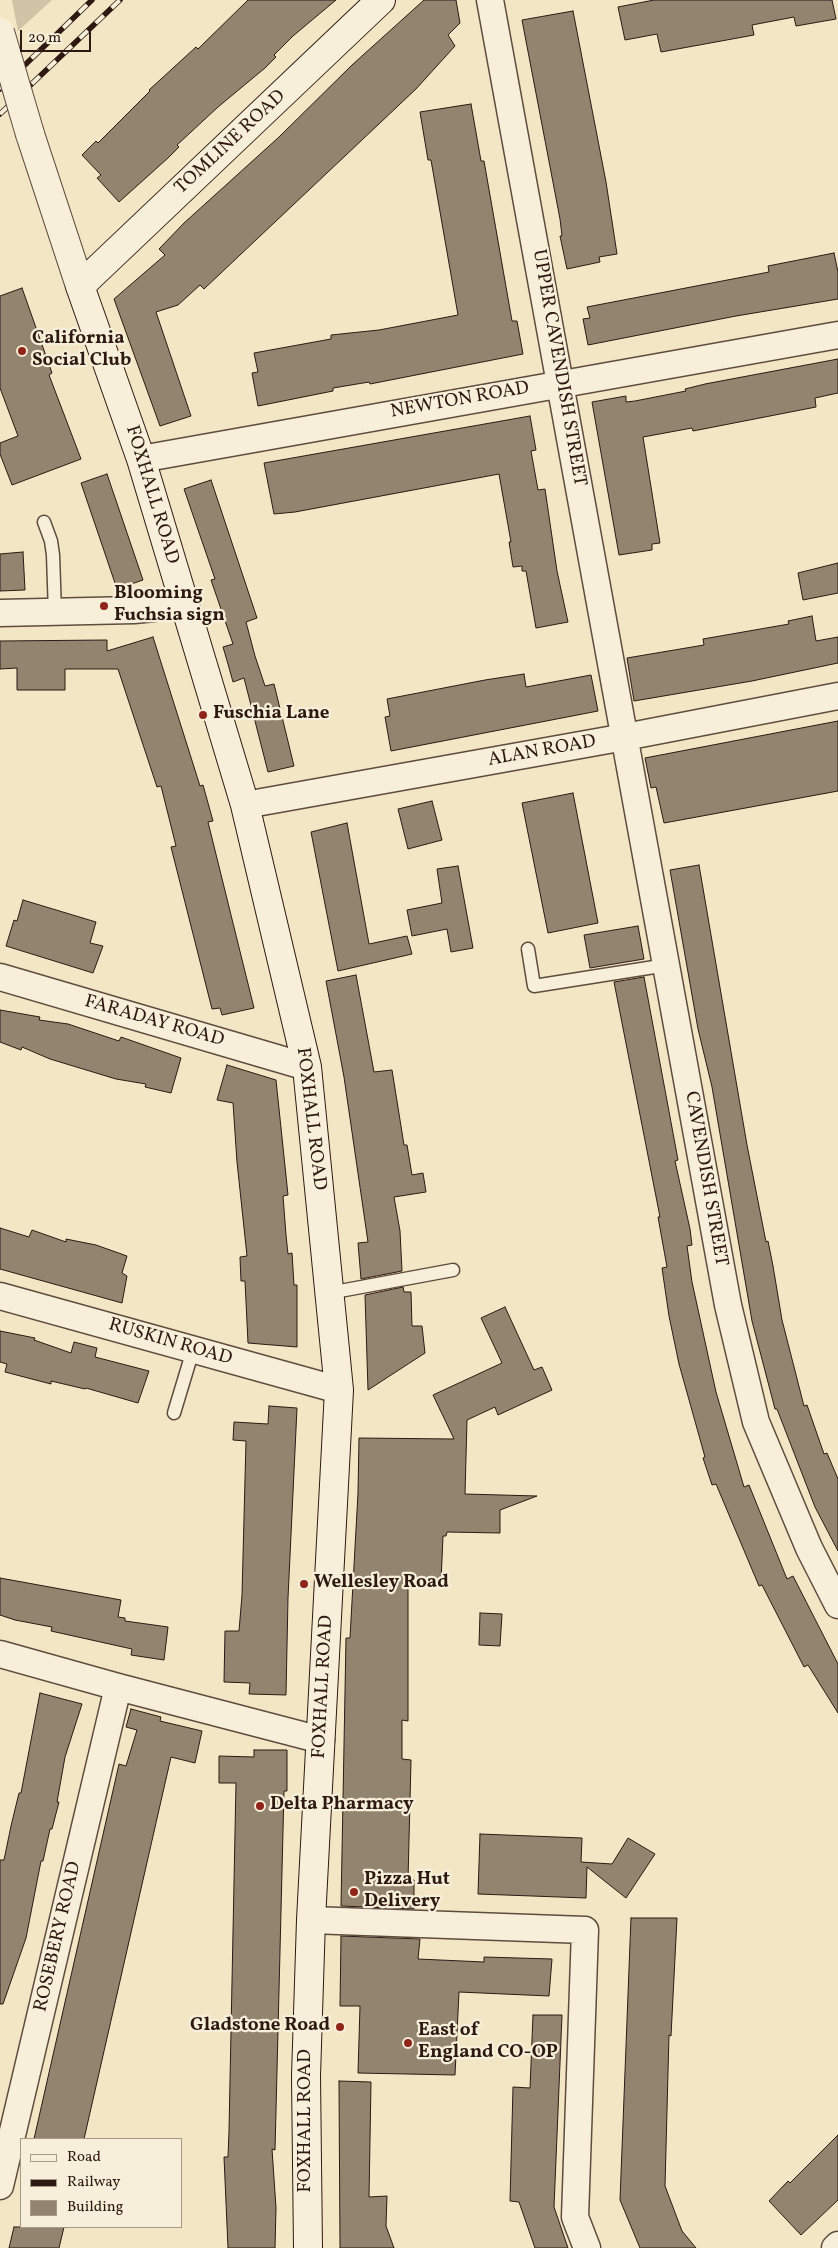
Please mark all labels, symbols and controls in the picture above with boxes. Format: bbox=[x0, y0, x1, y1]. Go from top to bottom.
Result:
scale bar bbox=[22, 20, 94, 52]
text: 20 m bbox=[28, 28, 61, 49]
street label: TOMLINE ROAD bbox=[171, 86, 291, 200]
street label: UPPER CAVENDISH STREET bbox=[526, 248, 590, 488]
place label: California Social Club bbox=[32, 329, 131, 373]
marker: California Social Club bbox=[16, 345, 28, 357]
street label: NEWTON ROAD bbox=[389, 378, 531, 424]
street label: FOXHALL ROAD bbox=[119, 423, 183, 567]
place label: Blooming Fuchsia sign bbox=[114, 584, 225, 628]
marker: Blooming Fuchsia sign bbox=[98, 600, 110, 612]
place label: Fuschia Lane bbox=[213, 704, 329, 726]
marker: Fuschia Lane bbox=[197, 709, 209, 721]
street label: ALAN ROAD bbox=[486, 731, 598, 773]
street label: FARADAY ROAD bbox=[82, 991, 226, 1053]
street label: FOXHALL ROAD bbox=[290, 1046, 330, 1192]
street label: CAVENDISH STREET bbox=[678, 1090, 732, 1268]
street label: RUSKIN ROAD bbox=[106, 1314, 234, 1372]
place label: Wellesley Road bbox=[314, 1573, 449, 1595]
marker: Wellesley Road bbox=[298, 1578, 310, 1590]
street label: FOXHALL ROAD bbox=[309, 1615, 339, 1759]
place label: Delta Pharmacy bbox=[270, 1795, 414, 1817]
marker: Delta Pharmacy bbox=[254, 1800, 266, 1812]
street label: ROSEBERY ROAD bbox=[31, 1860, 87, 2014]
place label: Pizza Hut Delivery bbox=[364, 1870, 450, 1914]
marker: Pizza Hut Delivery bbox=[348, 1886, 360, 1898]
place label: Gladstone Road bbox=[190, 2016, 330, 2038]
marker: Gladstone Road bbox=[334, 2021, 346, 2033]
place label: East of England CO-OP bbox=[418, 2021, 558, 2065]
marker: East of England CO-OP bbox=[402, 2037, 414, 2049]
street label: FOXHALL ROAD bbox=[296, 2049, 318, 2193]
legend bbox=[20, 2138, 182, 2228]
text: Road bbox=[67, 2147, 101, 2168]
text: Railway bbox=[67, 2172, 120, 2193]
text: Building bbox=[67, 2197, 123, 2218]

